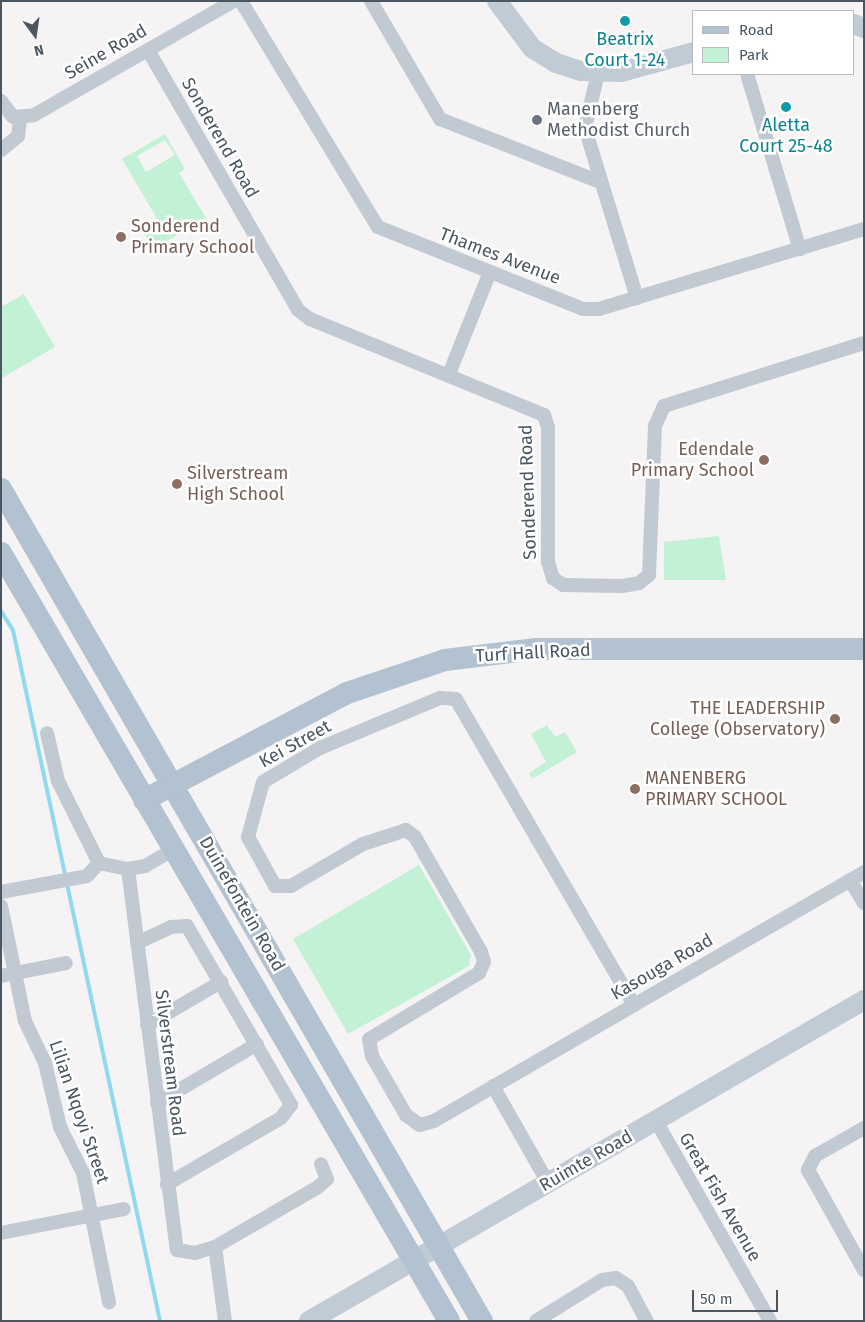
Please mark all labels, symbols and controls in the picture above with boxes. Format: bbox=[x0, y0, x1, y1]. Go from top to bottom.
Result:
north arrow bbox=[10, 10, 60, 60]
legend bbox=[692, 10, 855, 75]
marker: Beatrix Court 1-24 bbox=[619, 15, 631, 27]
street label: Seine Road bbox=[61, 20, 151, 84]
text: Road bbox=[739, 21, 774, 39]
place label: Beatrix Court 1-24 bbox=[585, 29, 665, 72]
text: N bbox=[32, 41, 45, 59]
text: Park bbox=[739, 46, 769, 64]
street label: Sonderend Road bbox=[177, 74, 263, 202]
place label: Manenberg Methodist Church bbox=[547, 99, 690, 142]
marker: Aletta Court 25-48 bbox=[780, 101, 792, 113]
marker: Manenberg Methodist Church bbox=[531, 114, 543, 126]
place label: Aletta Court 25-48 bbox=[739, 115, 833, 158]
place label: Sonderend Primary School bbox=[131, 216, 254, 258]
street label: Thames Avenue bbox=[436, 223, 564, 289]
marker: Sonderend Primary School bbox=[115, 231, 127, 243]
street label: Sonderend Road bbox=[515, 424, 541, 560]
place label: Edendale Primary School bbox=[631, 439, 754, 482]
marker: Edendale Primary School bbox=[758, 454, 770, 466]
place label: Silverstream High School bbox=[187, 463, 288, 506]
marker: Silverstream High School bbox=[171, 478, 183, 490]
street label: Turf Hall Road bbox=[475, 639, 591, 667]
place label: THE LEADERSHIP College (Observatory) bbox=[650, 698, 825, 741]
marker: THE LEADERSHIP College (Observatory) bbox=[829, 713, 841, 725]
street label: Kei Street bbox=[255, 715, 335, 773]
place label: MANENBERG PRIMARY SCHOOL bbox=[645, 768, 787, 811]
marker: MANENBERG PRIMARY SCHOOL bbox=[629, 783, 641, 795]
street label: Duinefontein Road bbox=[195, 833, 289, 975]
street label: Kasouga Road bbox=[607, 929, 717, 1005]
street label: Silverstream Road bbox=[150, 988, 190, 1138]
street label: Lilian Nqoyi Street bbox=[44, 1037, 114, 1187]
street label: Ruimte Road bbox=[535, 1126, 637, 1196]
street label: Great Fish Avenue bbox=[674, 1129, 766, 1265]
scale bar bbox=[695, 1280, 781, 1312]
text: 50 m bbox=[700, 1290, 733, 1308]

